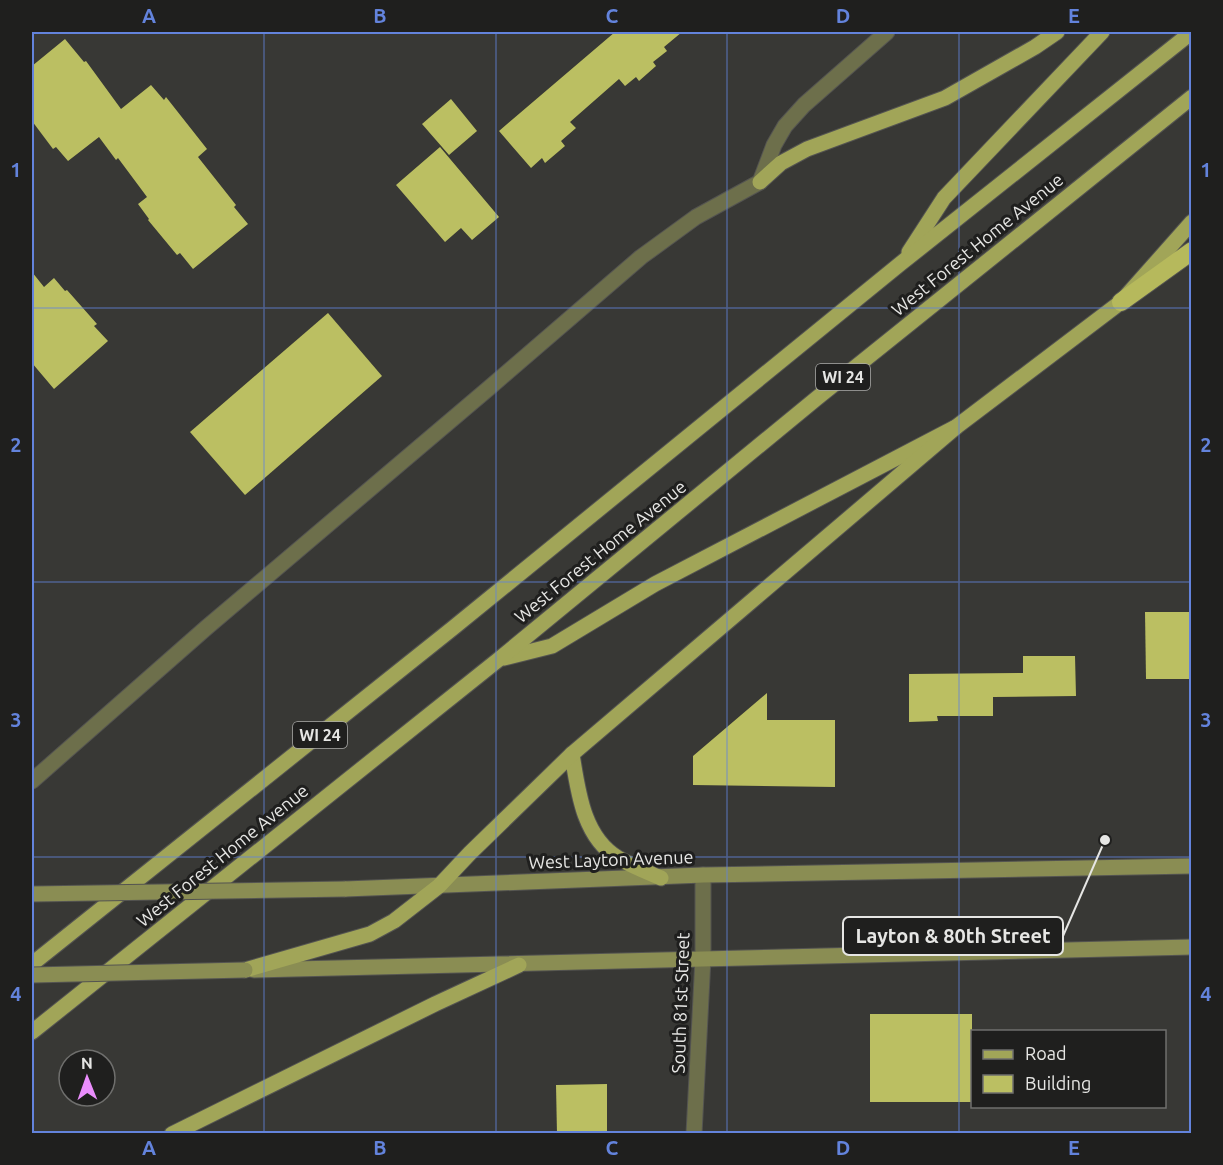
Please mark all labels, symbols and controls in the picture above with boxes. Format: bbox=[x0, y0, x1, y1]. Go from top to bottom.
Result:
text: A bbox=[142, 4, 156, 27]
text: B bbox=[373, 4, 387, 27]
text: C bbox=[606, 4, 619, 27]
text: D bbox=[836, 4, 850, 27]
text: E bbox=[1068, 4, 1080, 27]
text: 1 bbox=[10, 158, 22, 181]
text: 1 bbox=[1200, 158, 1212, 181]
street label: West Forest Home Avenue bbox=[887, 169, 1067, 319]
road number: WI 24 bbox=[816, 364, 870, 390]
text: 2 bbox=[10, 433, 22, 456]
text: 2 bbox=[1200, 433, 1212, 456]
street label: West Forest Home Avenue bbox=[510, 476, 690, 626]
text: 3 bbox=[10, 708, 22, 731]
text: 3 bbox=[1200, 708, 1212, 731]
road number: WI 24 bbox=[293, 722, 347, 748]
street label: West Forest Home Avenue bbox=[132, 780, 312, 930]
street label: West Layton Avenue bbox=[528, 846, 694, 872]
callout: Layton & 80th Street bbox=[843, 917, 1063, 955]
text: Layton & 80th Street bbox=[855, 924, 1051, 947]
street label: South 81st Street bbox=[668, 932, 692, 1074]
text: 4 bbox=[10, 982, 22, 1005]
text: 4 bbox=[1200, 982, 1212, 1005]
legend bbox=[971, 1030, 1166, 1108]
text: Road bbox=[1025, 1043, 1067, 1063]
north arrow bbox=[57, 1048, 117, 1108]
text: N bbox=[81, 1054, 93, 1072]
text: Building bbox=[1025, 1073, 1091, 1093]
text: A bbox=[142, 1136, 156, 1159]
text: B bbox=[373, 1136, 387, 1159]
text: C bbox=[606, 1136, 619, 1159]
text: D bbox=[836, 1136, 850, 1159]
text: E bbox=[1068, 1136, 1080, 1159]

